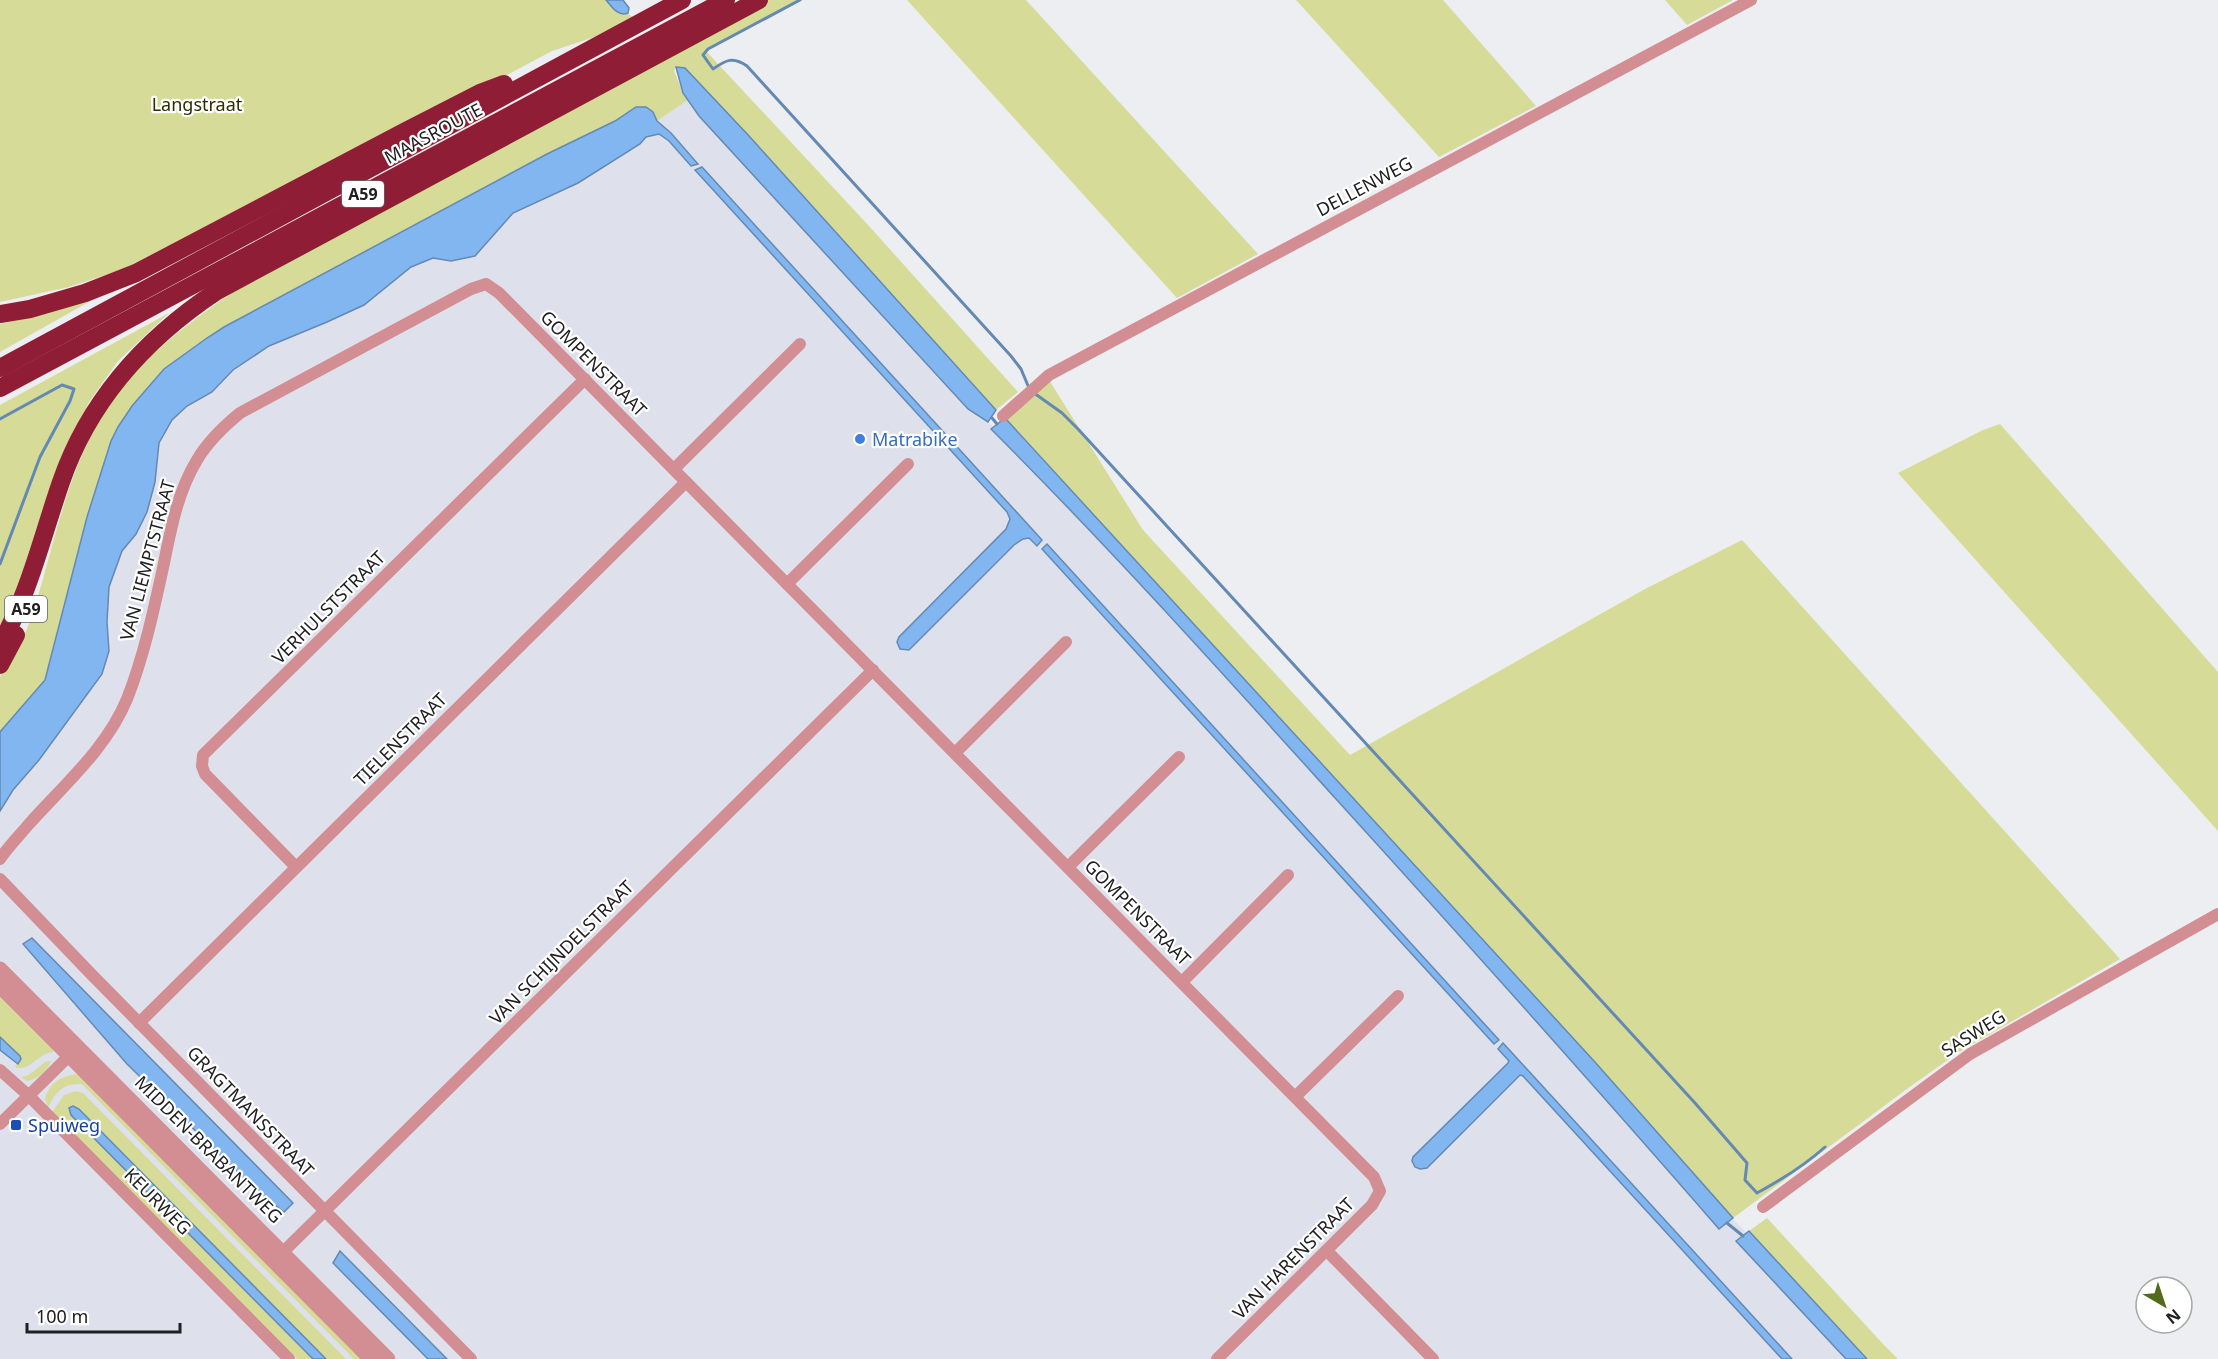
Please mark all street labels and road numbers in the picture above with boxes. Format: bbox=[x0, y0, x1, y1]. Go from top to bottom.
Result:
street label: MAASROUTE bbox=[380, 97, 486, 169]
street label: DELLENWEG bbox=[1312, 151, 1416, 221]
road number: A59 bbox=[342, 181, 384, 207]
street label: GOMPENSTRAAT bbox=[536, 305, 652, 421]
street label: VAN LIEMPTSTRAAT bbox=[114, 477, 180, 643]
street label: VERHULSTSTRAAT bbox=[266, 545, 390, 669]
road number: A59 bbox=[5, 596, 47, 622]
street label: TIELENSTRAAT bbox=[348, 687, 452, 791]
street label: GOMPENSTRAAT bbox=[1080, 854, 1196, 970]
street label: VAN SCHIJNDELSTRAAT bbox=[484, 875, 638, 1029]
street label: SASWEG bbox=[1936, 1004, 2010, 1062]
street label: GRAGTMANSSTRAAT bbox=[182, 1041, 320, 1181]
street label: MIDDEN-BRABANTWEG bbox=[130, 1070, 288, 1228]
street label: KEURWEG bbox=[119, 1162, 197, 1240]
street label: VAN HARENSTRAAT bbox=[1227, 1192, 1359, 1324]

